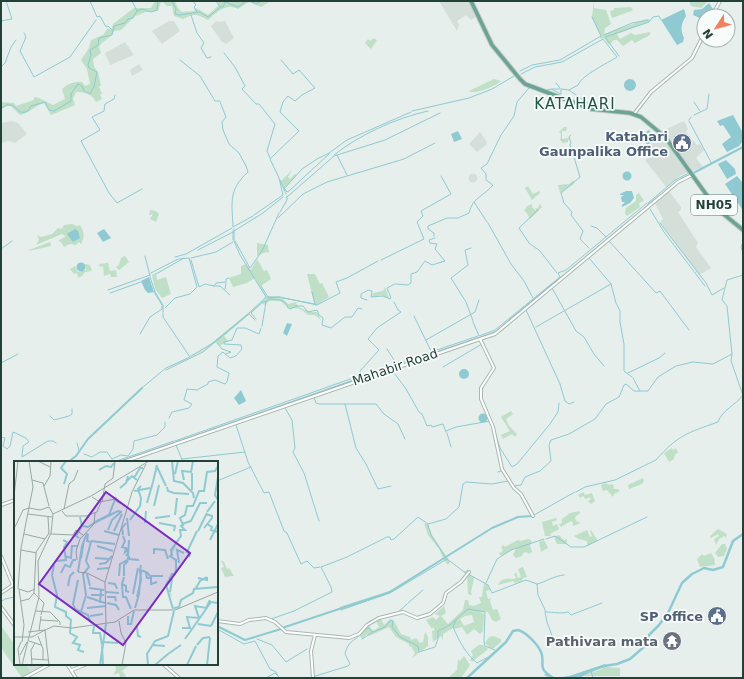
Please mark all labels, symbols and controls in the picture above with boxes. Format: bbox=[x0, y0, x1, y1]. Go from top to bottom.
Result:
north arrow bbox=[696, 8, 736, 48]
text: N bbox=[700, 26, 716, 41]
district label: KATAHARI bbox=[534, 95, 616, 113]
place label: Katahari Gaunpalika Office bbox=[539, 129, 668, 159]
public building icon: Katahari Gaunpalika Office bbox=[671, 132, 693, 154]
road number: NH05 bbox=[691, 195, 737, 215]
street label: Mahabir Road bbox=[350, 345, 440, 389]
inset map bbox=[14, 461, 218, 665]
public building icon: SP office bbox=[706, 605, 728, 627]
place label: SP office bbox=[640, 609, 703, 624]
temple icon: Pathivara mata bbox=[661, 630, 683, 652]
place label: Pathivara mata bbox=[546, 634, 658, 649]

